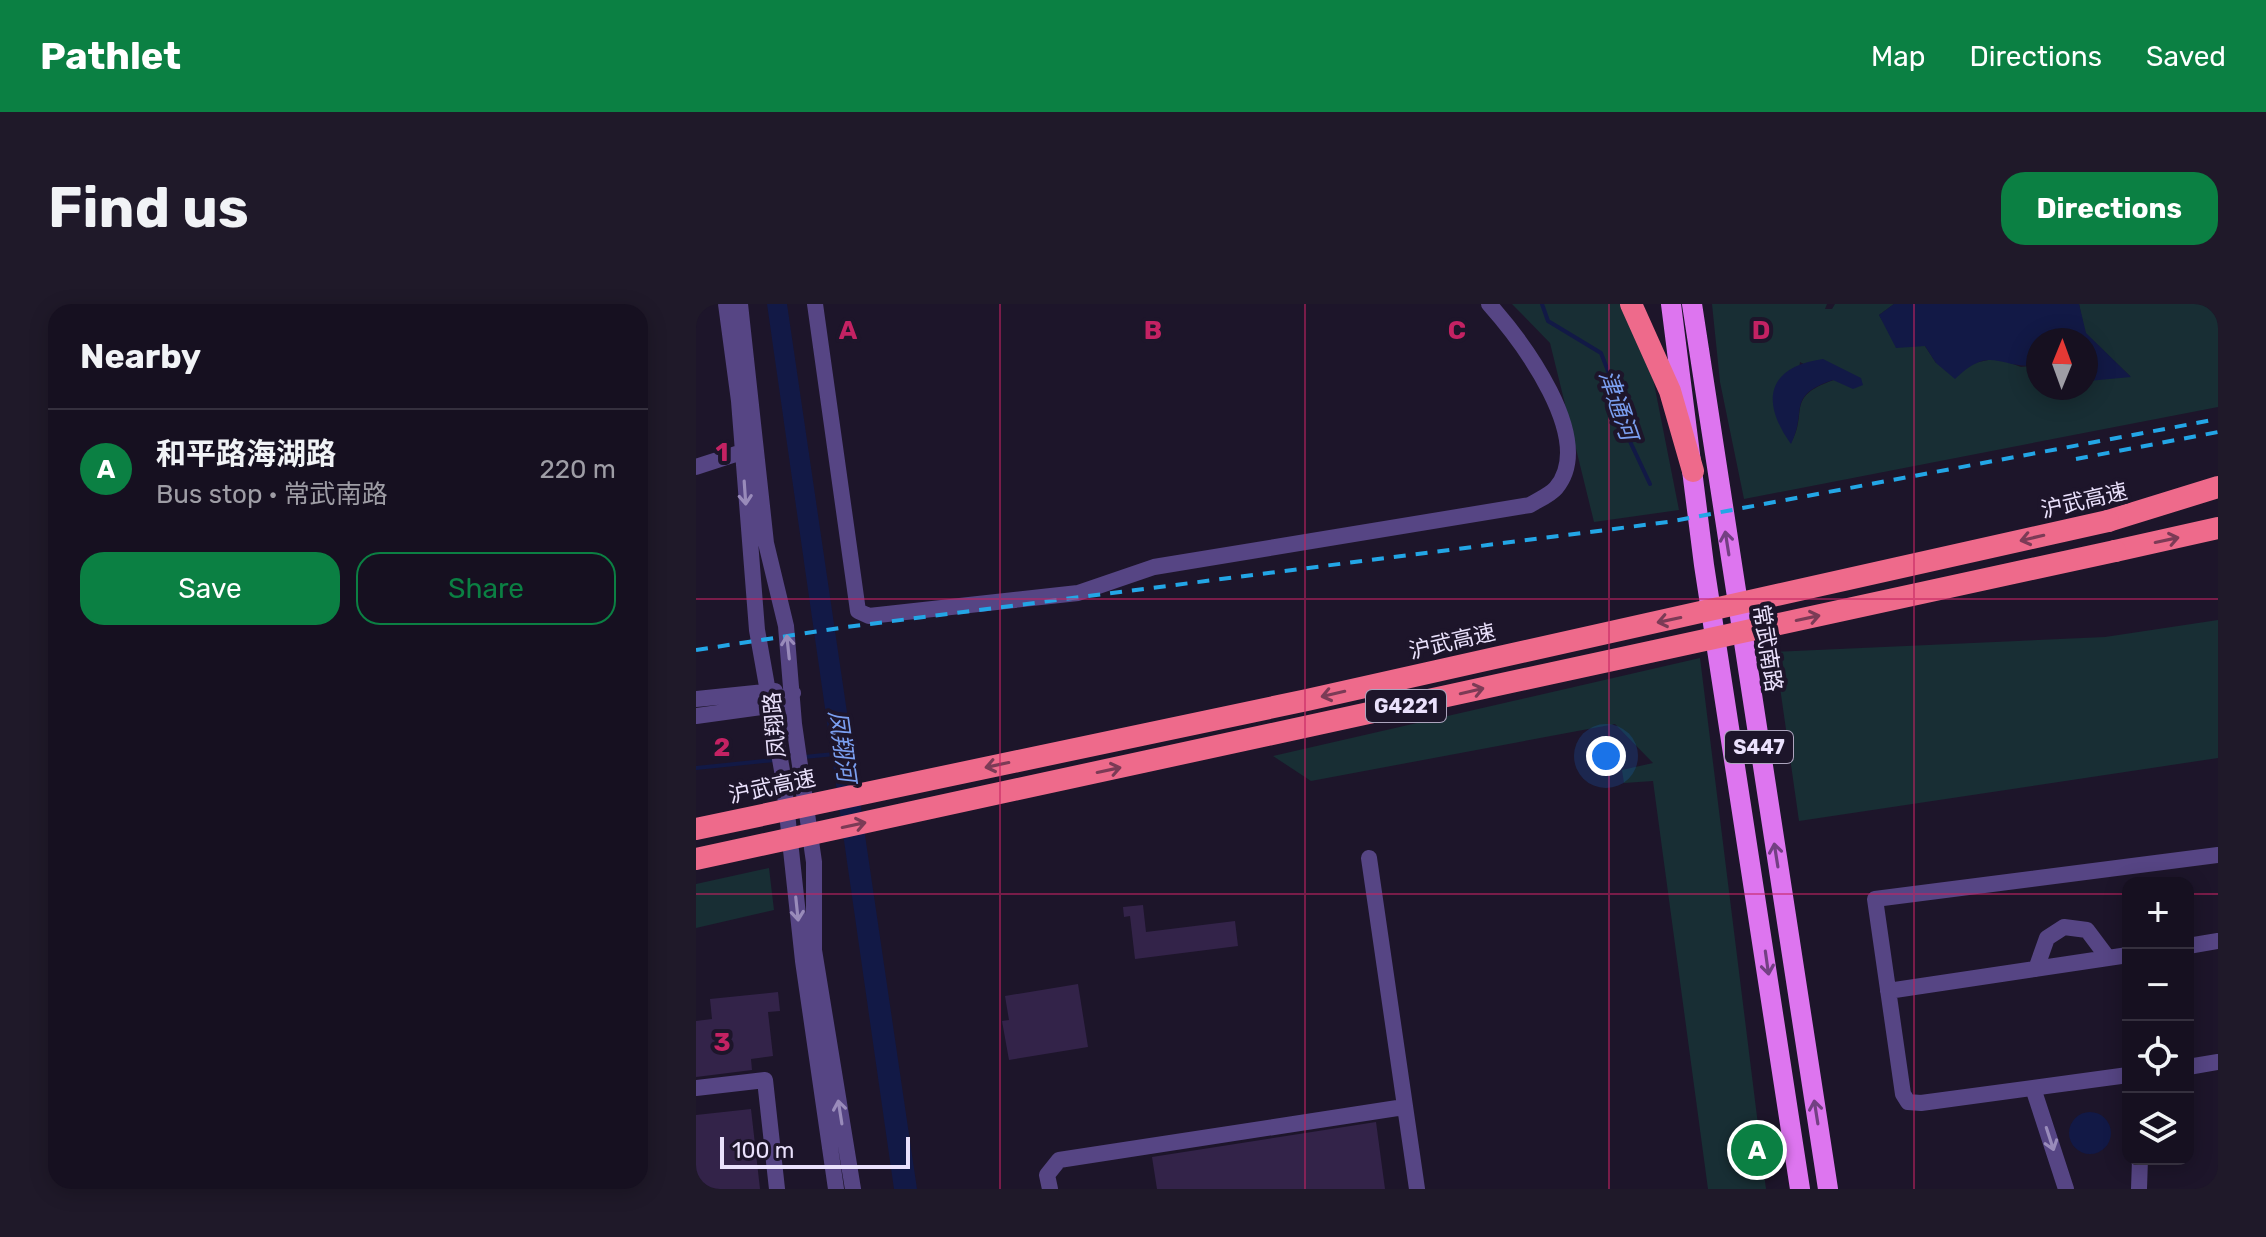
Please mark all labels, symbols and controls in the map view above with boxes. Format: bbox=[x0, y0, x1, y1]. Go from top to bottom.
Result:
text: Pathlet bbox=[40, 33, 181, 79]
text: Map bbox=[1871, 40, 1925, 73]
text: Directions bbox=[1969, 40, 2102, 73]
text: Saved bbox=[2146, 40, 2226, 73]
button: Directions bbox=[2001, 172, 2218, 245]
text: Find us bbox=[48, 175, 249, 241]
text: A bbox=[839, 315, 858, 346]
text: B bbox=[1144, 315, 1162, 346]
text: C bbox=[1448, 315, 1466, 346]
text: D bbox=[1752, 315, 1770, 346]
north arrow bbox=[2026, 328, 2098, 400]
text: Nearby bbox=[80, 336, 201, 377]
water label: 津通河 bbox=[1593, 366, 1644, 447]
text: 和平路海湖路 bbox=[156, 436, 336, 472]
text: 1 bbox=[716, 437, 728, 468]
text: A bbox=[97, 454, 115, 485]
text: 220 m bbox=[539, 454, 616, 485]
street label: 沪武高速 bbox=[2038, 477, 2130, 524]
text: Bus stop · 常武南路 bbox=[156, 479, 388, 510]
one-way arrow bbox=[738, 479, 753, 506]
one-way arrow bbox=[1719, 531, 1734, 556]
one-way arrow bbox=[2020, 532, 2045, 547]
one-way arrow bbox=[2153, 532, 2179, 547]
button: Save bbox=[80, 552, 340, 625]
button: Share bbox=[356, 552, 616, 625]
street label: 常武南路 bbox=[1747, 603, 1788, 694]
one-way arrow bbox=[1795, 610, 1820, 625]
one-way arrow bbox=[1657, 613, 1682, 628]
street label: 沪武高速 bbox=[1406, 618, 1498, 665]
one-way arrow bbox=[781, 634, 796, 661]
one-way arrow bbox=[1459, 683, 1484, 698]
one-way arrow bbox=[1321, 687, 1346, 702]
road number: G4221 bbox=[1366, 690, 1446, 722]
street label: 凤翔路 bbox=[758, 691, 791, 759]
water label: 凤翔河 bbox=[823, 708, 861, 788]
road number: S447 bbox=[1725, 731, 1793, 763]
text: 2 bbox=[714, 732, 730, 763]
your location bbox=[1586, 736, 1626, 776]
one-way arrow bbox=[984, 758, 1010, 773]
one-way arrow bbox=[1095, 762, 1121, 777]
street label: 沪武高速 bbox=[726, 764, 818, 809]
one-way arrow bbox=[841, 817, 867, 832]
one-way arrow bbox=[1768, 843, 1783, 868]
map controls bbox=[2122, 877, 2194, 1165]
button: + bbox=[2122, 877, 2194, 949]
one-way arrow bbox=[790, 895, 805, 922]
button: − bbox=[2122, 949, 2194, 1021]
one-way arrow bbox=[1760, 950, 1775, 975]
button: locate bbox=[2122, 1021, 2194, 1093]
text: 3 bbox=[713, 1027, 731, 1058]
button: layers bbox=[2122, 1093, 2194, 1165]
one-way arrow bbox=[832, 1100, 847, 1125]
one-way arrow bbox=[1808, 1100, 1823, 1125]
pin: A bbox=[1731, 1120, 1783, 1180]
one-way arrow bbox=[2043, 1126, 2058, 1151]
scale bar bbox=[720, 1133, 910, 1169]
text: 100 m bbox=[732, 1137, 794, 1164]

